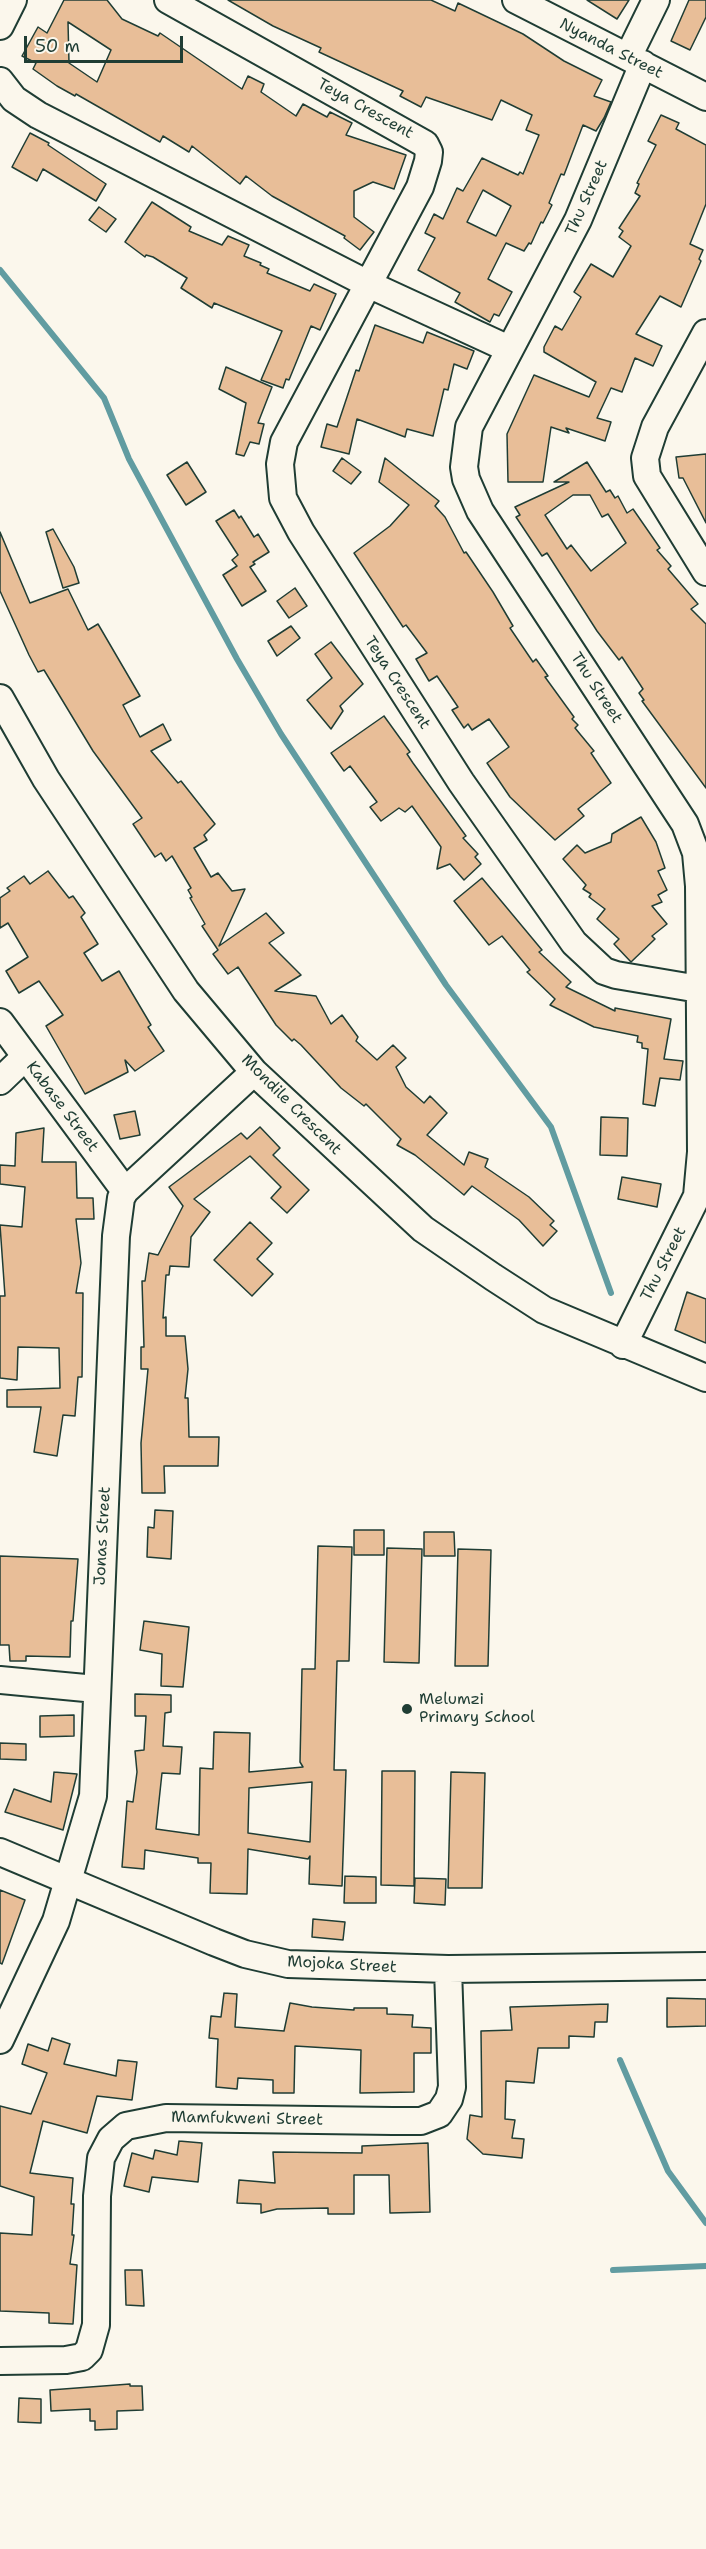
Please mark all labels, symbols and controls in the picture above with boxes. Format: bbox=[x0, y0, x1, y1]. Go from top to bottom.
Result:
street label: Nyanda Street bbox=[556, 15, 666, 83]
scale bar bbox=[27, 24, 186, 62]
text: 50 m bbox=[35, 34, 80, 58]
street label: Teya Crescent bbox=[314, 75, 416, 143]
street label: Thu Street bbox=[562, 157, 612, 239]
street label: Teya Crescent bbox=[360, 633, 434, 733]
street label: Thu Street bbox=[566, 649, 626, 727]
street label: Mondile Crescent bbox=[237, 1051, 345, 1159]
street label: Kabase Street bbox=[22, 1058, 102, 1156]
street label: Thu Street bbox=[637, 1224, 691, 1304]
street label: Jonas Street bbox=[91, 1486, 115, 1586]
place label: Melumzi Primary School bbox=[419, 1690, 535, 1728]
marker: Melumzi Primary School bbox=[400, 1702, 414, 1716]
street label: Mojoka Street bbox=[287, 1953, 397, 1977]
street label: Mamfukweni Street bbox=[171, 2108, 323, 2130]

